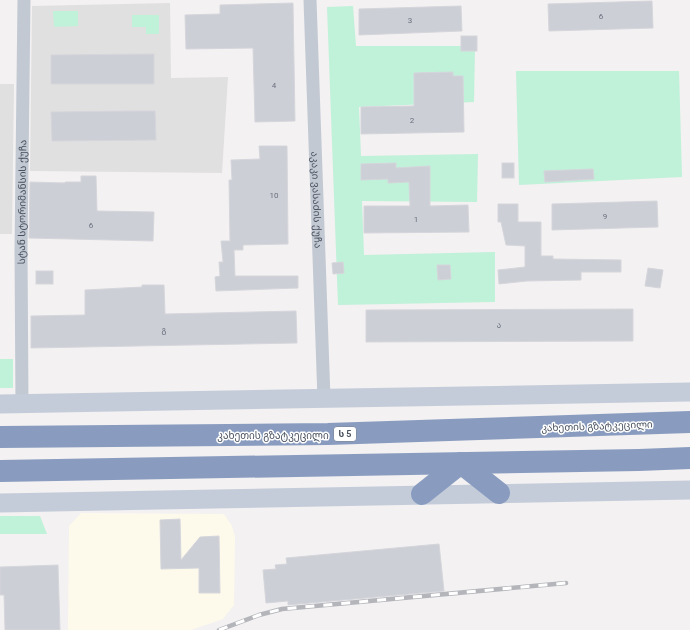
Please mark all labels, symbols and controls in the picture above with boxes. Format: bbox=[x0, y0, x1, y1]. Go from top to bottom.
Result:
house number: 6 bbox=[599, 12, 604, 21]
house number: 3 bbox=[408, 16, 412, 25]
house number: 4 bbox=[272, 81, 277, 90]
house number: 2 bbox=[410, 116, 415, 125]
street label: სტან სტორიმანსის ქუჩა bbox=[15, 140, 29, 264]
street label: აკაკი ვასაძის ქუჩა bbox=[309, 151, 324, 249]
house number: 10 bbox=[270, 191, 279, 200]
house number: 9 bbox=[603, 212, 607, 221]
house number: 1 bbox=[414, 215, 418, 224]
house number: 6 bbox=[89, 221, 94, 230]
house number: ა bbox=[497, 321, 501, 330]
house number: გ bbox=[162, 326, 167, 335]
street label: კახეთის გზატკეცილი bbox=[541, 419, 653, 434]
road number: ს 5 bbox=[334, 427, 356, 441]
street label: კახეთის გზატკეცილი bbox=[217, 430, 329, 442]

